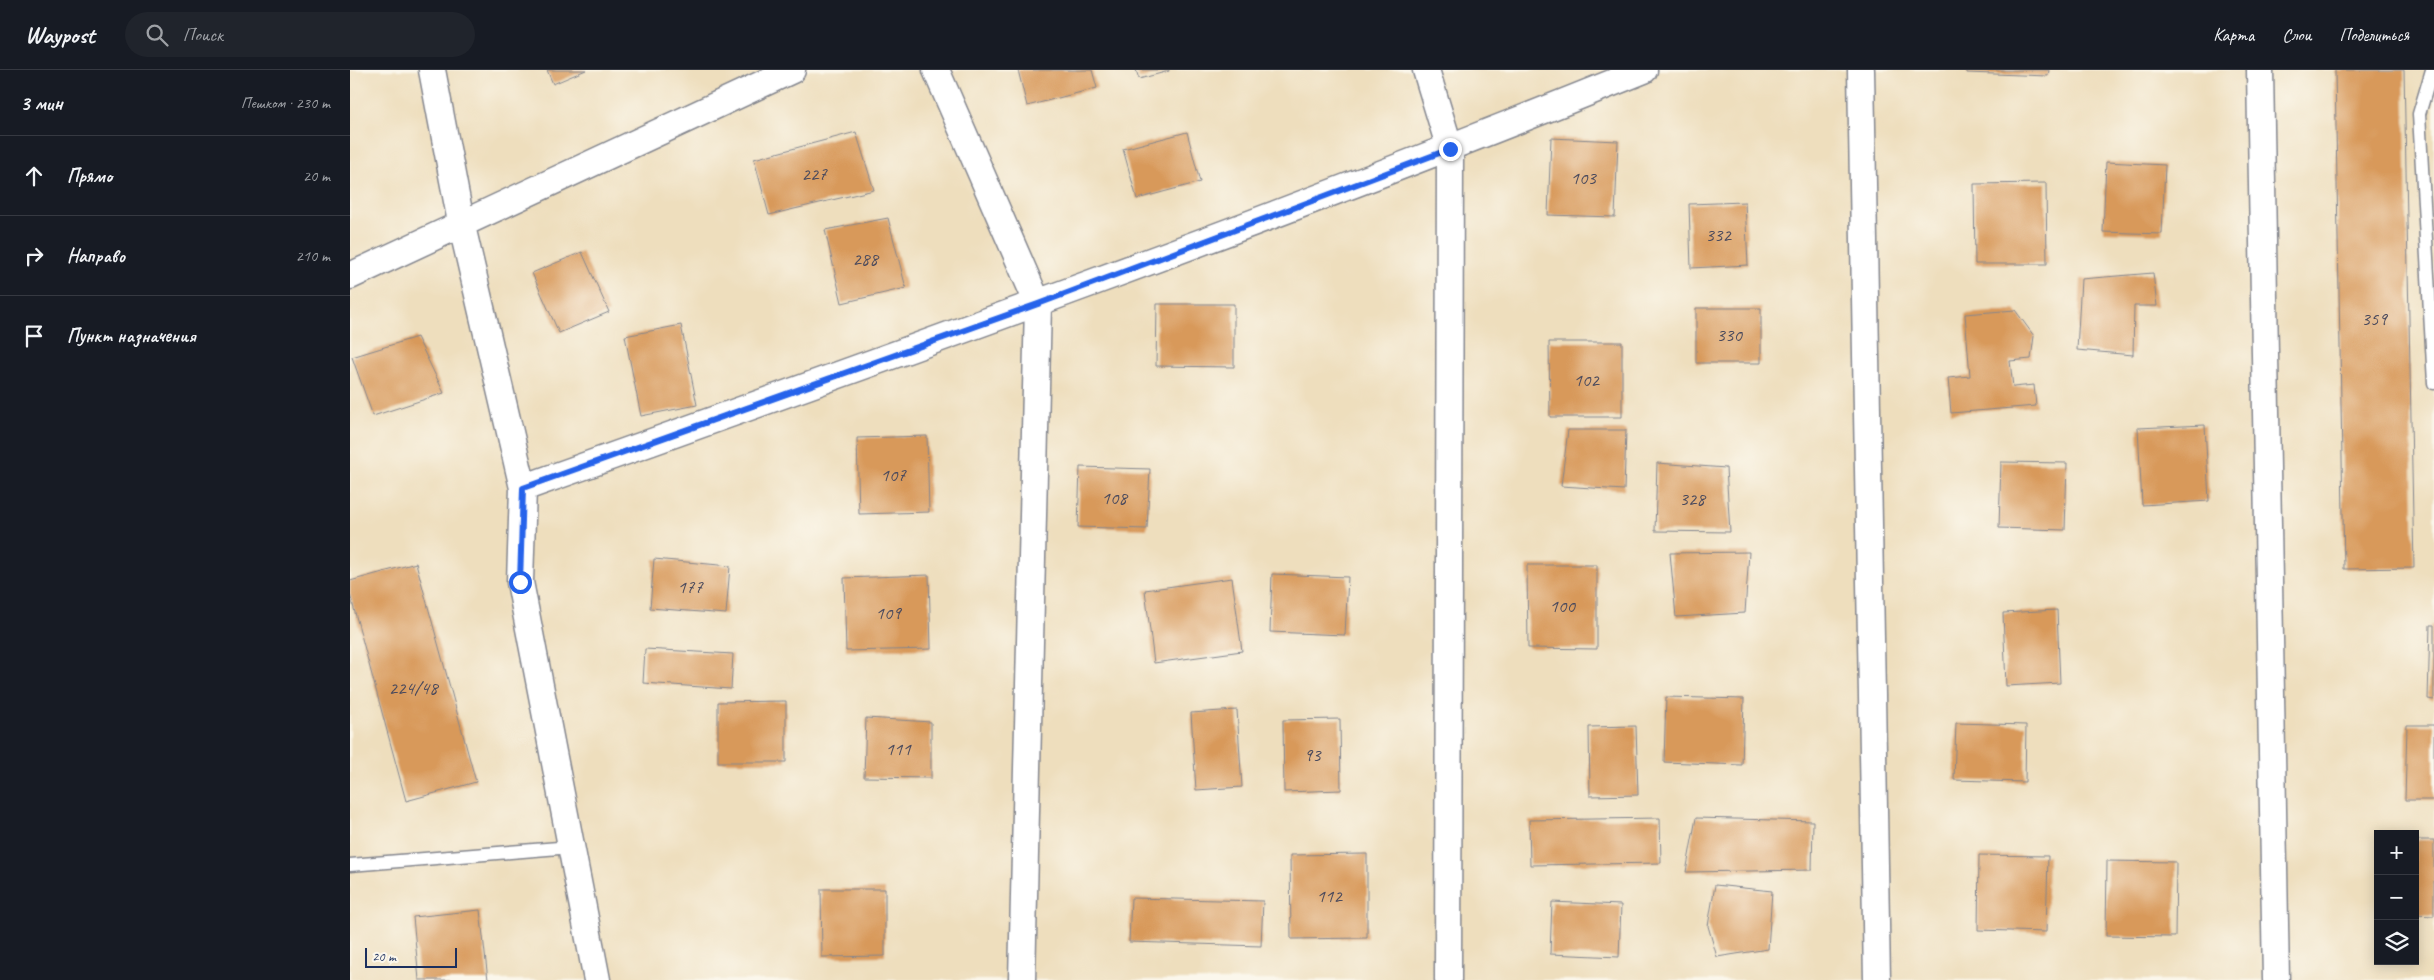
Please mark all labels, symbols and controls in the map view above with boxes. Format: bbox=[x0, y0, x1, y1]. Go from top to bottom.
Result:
search box bbox=[125, 12, 475, 57]
text: Waypost bbox=[25, 20, 95, 50]
icon: search bbox=[143, 21, 171, 49]
text: Поиск bbox=[183, 23, 223, 47]
text: Карта bbox=[2213, 24, 2254, 46]
text: Слои bbox=[2282, 24, 2311, 46]
text: Поделиться bbox=[2339, 24, 2409, 46]
text: 3 мин bbox=[20, 90, 63, 116]
text: Пешком · 230 m bbox=[241, 93, 330, 113]
route end bbox=[1439, 138, 1462, 161]
icon: ahead bbox=[20, 162, 48, 190]
house number: 227 bbox=[801, 162, 828, 186]
text: Прямо bbox=[67, 164, 112, 188]
text: 20 m bbox=[303, 166, 330, 186]
house number: 103 bbox=[1570, 166, 1597, 190]
house number: 332 bbox=[1705, 223, 1732, 247]
icon: right bbox=[20, 242, 48, 270]
text: Направо bbox=[67, 244, 125, 268]
text: 210 m bbox=[296, 246, 330, 266]
house number: 288 bbox=[852, 247, 880, 271]
house number: 359 bbox=[2361, 307, 2388, 331]
icon: arrive bbox=[20, 322, 48, 350]
house number: 330 bbox=[1716, 323, 1743, 347]
text: Пункт назначения bbox=[67, 324, 196, 348]
house number: 102 bbox=[1573, 368, 1600, 392]
house number: 107 bbox=[880, 463, 907, 487]
house number: 108 bbox=[1101, 486, 1129, 510]
house number: 328 bbox=[1679, 487, 1707, 511]
route start bbox=[509, 571, 532, 594]
house number: 177 bbox=[677, 575, 704, 599]
house number: 100 bbox=[1549, 594, 1576, 618]
house number: 109 bbox=[875, 601, 902, 625]
house number: 224/48 bbox=[388, 676, 440, 700]
house number: 111 bbox=[885, 737, 912, 761]
house number: 93 bbox=[1303, 743, 1322, 767]
map controls bbox=[2374, 830, 2419, 965]
button: + bbox=[2374, 830, 2419, 875]
button: − bbox=[2374, 875, 2419, 920]
house number: 112 bbox=[1316, 884, 1343, 908]
button: layers bbox=[2374, 920, 2419, 965]
scale bar bbox=[365, 945, 458, 968]
text: 20 m bbox=[372, 948, 396, 965]

